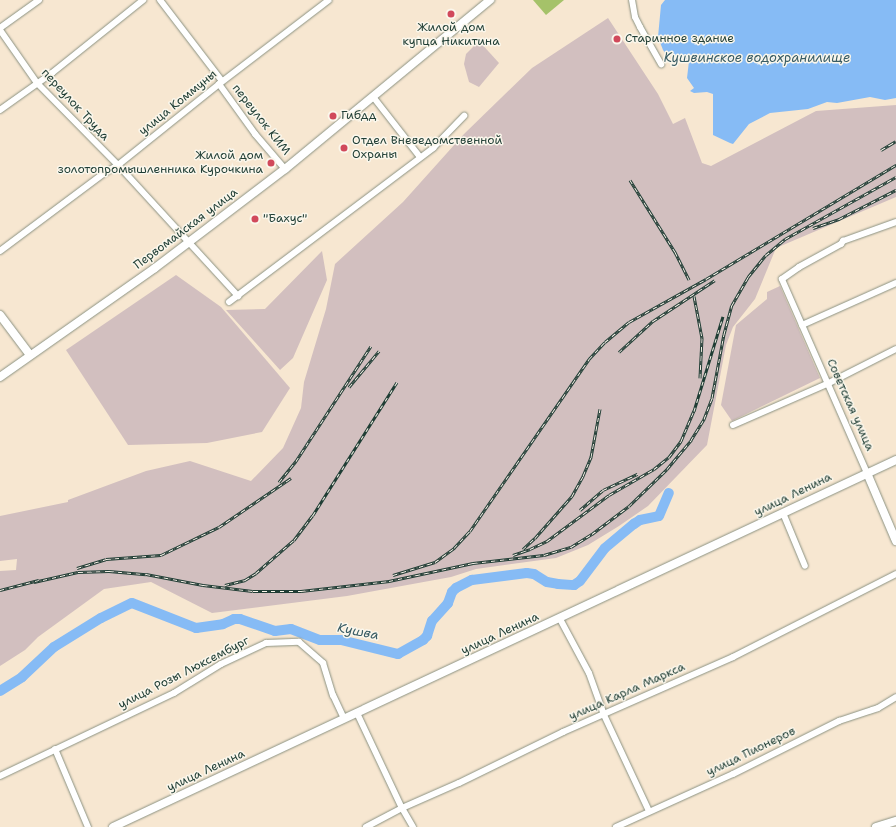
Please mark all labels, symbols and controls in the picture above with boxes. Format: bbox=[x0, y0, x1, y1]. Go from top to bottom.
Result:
marker: Жилой дом купца Никитина bbox=[446, 9, 456, 19]
place label: Жилой дом купца Никитина bbox=[402, 21, 500, 49]
place label: Старинное здание bbox=[625, 32, 734, 46]
marker: Старинное здание bbox=[612, 34, 622, 44]
water label: Кушвинское водохранилище bbox=[664, 50, 850, 66]
street label: переулок Труда bbox=[38, 66, 112, 144]
street label: улица Коммуны bbox=[136, 67, 220, 139]
street label: переулок КИМ bbox=[229, 82, 293, 158]
place label: Гибдд bbox=[341, 109, 376, 123]
marker: Гибдд bbox=[328, 111, 338, 121]
place label: Отдел Вневедомственной Охраны bbox=[352, 134, 502, 162]
marker: Отдел Вневедомственной Охраны bbox=[339, 143, 349, 153]
place label: Жилой дом золотопромышленника Курочкина bbox=[58, 149, 263, 177]
marker: Жилой дом золотопромышленника Курочкина bbox=[266, 158, 276, 168]
street label: Первомайская улица bbox=[131, 185, 241, 273]
place label: "Бахус" bbox=[263, 212, 307, 226]
marker: "Бахус" bbox=[250, 214, 260, 224]
street label: Советская улица bbox=[823, 357, 877, 453]
street label: улица Ленина bbox=[752, 470, 834, 520]
street label: улица Ленина bbox=[459, 610, 541, 658]
water label: Кушва bbox=[336, 620, 380, 644]
street label: улица Розы Люксембург bbox=[116, 634, 252, 712]
street label: улица Карла Маркса bbox=[567, 660, 687, 724]
street label: улица Пионеров bbox=[704, 724, 798, 780]
street label: улица Ленина bbox=[165, 747, 247, 795]

